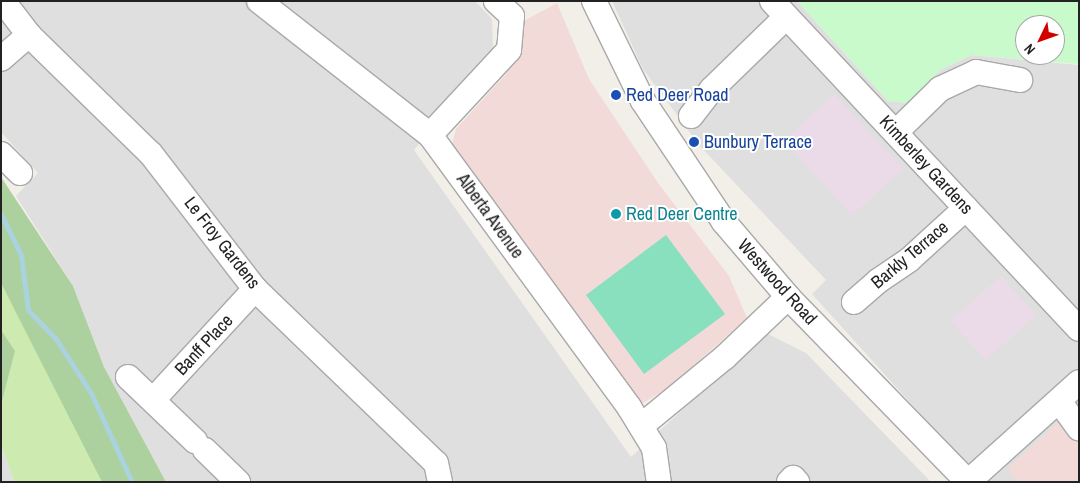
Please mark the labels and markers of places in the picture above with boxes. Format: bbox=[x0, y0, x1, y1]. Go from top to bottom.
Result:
place label: Red Deer Road bbox=[626, 84, 729, 106]
marker: Red Deer Road bbox=[610, 89, 622, 101]
place label: Bunbury Terrace bbox=[704, 131, 812, 153]
marker: Bunbury Terrace bbox=[688, 136, 700, 148]
place label: Red Deer Centre bbox=[626, 203, 738, 225]
marker: Red Deer Centre bbox=[610, 208, 622, 220]

